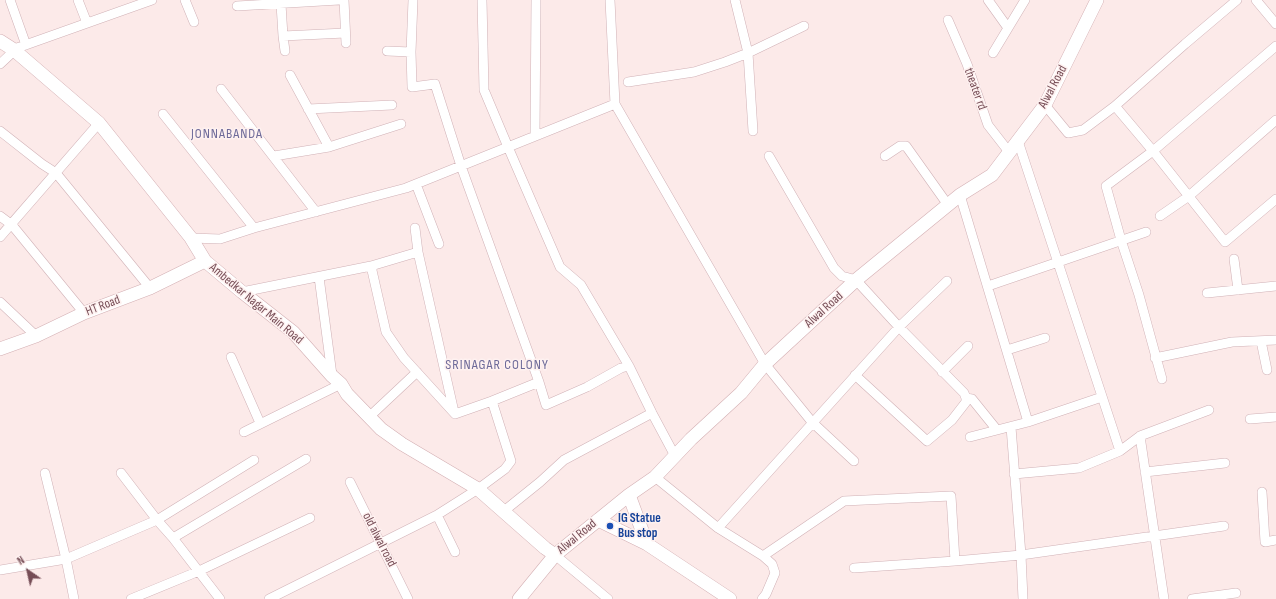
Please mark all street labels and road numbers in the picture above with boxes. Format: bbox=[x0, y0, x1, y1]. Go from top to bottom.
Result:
street label: Alwal Road bbox=[1035, 63, 1071, 111]
street label: theater rd bbox=[960, 66, 990, 112]
street label: Ambedkar Nagar Main Road bbox=[206, 260, 306, 348]
street label: Alwal Road bbox=[802, 289, 846, 331]
street label: HT Road bbox=[84, 292, 122, 320]
street label: old alwal road bbox=[359, 510, 399, 570]
street label: Alwal Road bbox=[554, 516, 600, 558]

